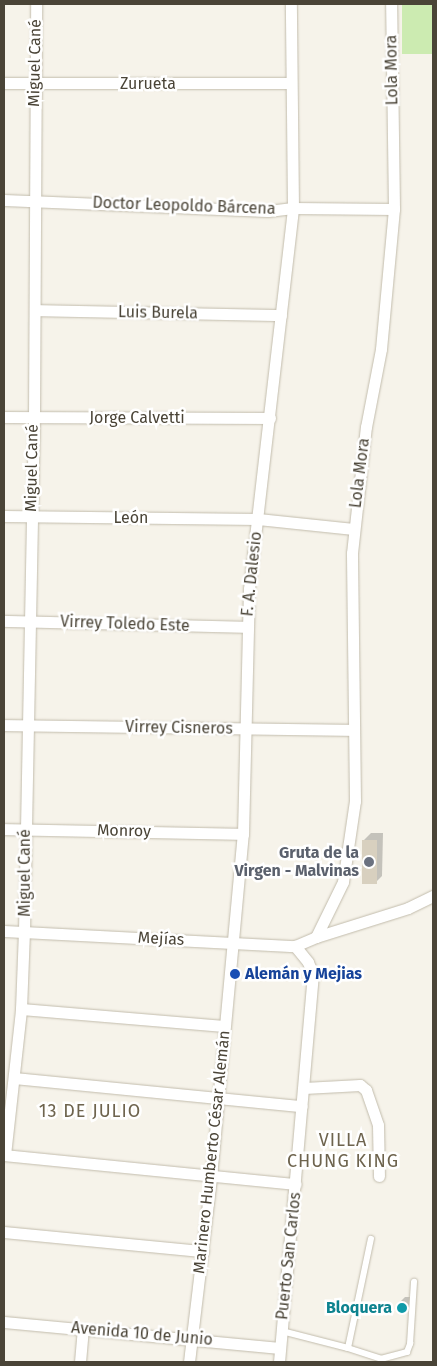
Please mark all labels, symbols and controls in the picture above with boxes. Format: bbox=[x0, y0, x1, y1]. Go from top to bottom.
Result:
street label: Miguel Cané bbox=[25, 19, 45, 107]
street label: Lola Mora bbox=[382, 35, 402, 105]
street label: Zurueta bbox=[120, 74, 176, 94]
street label: Doctor Leopoldo Bárcena bbox=[92, 193, 276, 219]
street label: Luis Burela bbox=[118, 303, 198, 323]
street label: Jorge Calvetti bbox=[89, 408, 185, 428]
street label: Miguel Cané bbox=[22, 424, 42, 512]
street label: Lola Mora bbox=[346, 437, 374, 509]
street label: León bbox=[113, 508, 149, 528]
street label: F. A. Dalesio bbox=[238, 531, 266, 617]
street label: Virrey Toledo Este bbox=[60, 612, 190, 636]
street label: Virrey Cisneros bbox=[125, 717, 233, 739]
street label: Monroy bbox=[97, 821, 151, 841]
street label: Miguel Cané bbox=[15, 829, 35, 917]
place label: Gruta de la Virgen - Malvinas bbox=[234, 843, 359, 881]
marker: Gruta de la Virgen - Malvinas bbox=[363, 856, 375, 868]
street label: Mejías bbox=[137, 928, 185, 950]
place label: Alemán y Mejias bbox=[245, 964, 362, 984]
marker: Alemán y Mejias bbox=[229, 968, 241, 980]
street label: Marinero Humberto César Alemán bbox=[190, 1029, 234, 1275]
district label: 13 DE JULIO bbox=[37, 1100, 143, 1122]
district label: VILLA CHUNG KING bbox=[286, 1130, 400, 1172]
street label: Puerto San Carlos bbox=[273, 1191, 305, 1321]
place label: Bloquera bbox=[326, 1298, 392, 1318]
marker: Bloquera bbox=[396, 1302, 408, 1314]
street label: Avenida 10 de Junio bbox=[70, 1318, 214, 1350]

